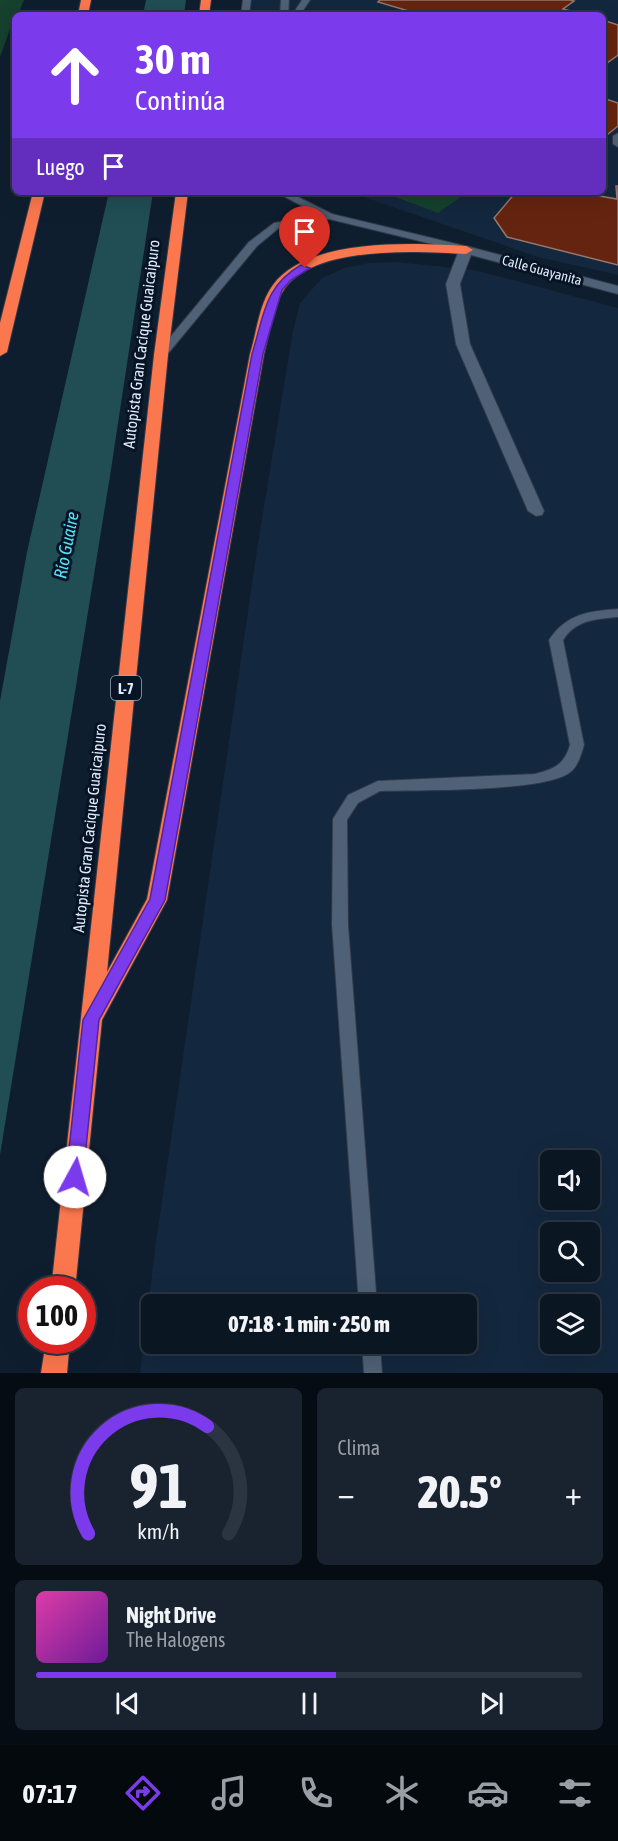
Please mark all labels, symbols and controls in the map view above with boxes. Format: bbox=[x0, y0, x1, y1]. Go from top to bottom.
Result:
text: 30 m bbox=[135, 35, 210, 83]
icon: ahead bbox=[36, 36, 114, 114]
text: Continúa bbox=[135, 85, 226, 116]
icon: arrive bbox=[97, 150, 130, 183]
text: Luego bbox=[36, 154, 85, 180]
pin bbox=[279, 206, 330, 268]
icon: arrive bbox=[288, 215, 321, 248]
street label: Autopista Gran Cacique Guaicaipuro bbox=[119, 239, 164, 449]
street label: Calle Guayanita bbox=[500, 252, 584, 288]
water label: Río Guaire bbox=[49, 510, 83, 580]
road number: L-7 bbox=[111, 676, 141, 700]
street label: Autopista Gran Cacique Guaicaipuro bbox=[69, 723, 110, 933]
position arrow bbox=[43, 1145, 107, 1209]
map controls bbox=[540, 1150, 600, 1354]
button: sound bbox=[540, 1150, 600, 1210]
button: search bbox=[540, 1222, 600, 1282]
speed limit sign: 100 bbox=[18, 1276, 96, 1354]
button: layers bbox=[540, 1294, 600, 1354]
text: 07:18 · 1 min · 250 m bbox=[228, 1311, 390, 1337]
text: Clima bbox=[338, 1436, 380, 1459]
text: 91 bbox=[129, 1450, 188, 1521]
text: 20.5° bbox=[418, 1466, 502, 1518]
text: − bbox=[338, 1474, 355, 1512]
text: + bbox=[565, 1474, 582, 1512]
text: km/h bbox=[137, 1519, 180, 1544]
text: Night Drive bbox=[126, 1602, 216, 1628]
text: The Halogens bbox=[126, 1628, 225, 1651]
icon: previous bbox=[111, 1687, 144, 1720]
icon: pause bbox=[293, 1687, 326, 1720]
icon: next bbox=[475, 1687, 508, 1720]
icon: directions bbox=[122, 1772, 164, 1814]
icon: music bbox=[208, 1772, 250, 1814]
icon: phone bbox=[295, 1772, 337, 1814]
icon: climate bbox=[381, 1772, 423, 1814]
icon: car bbox=[467, 1772, 509, 1814]
icon: filters bbox=[554, 1772, 596, 1814]
text: 07:17 bbox=[22, 1778, 78, 1809]

